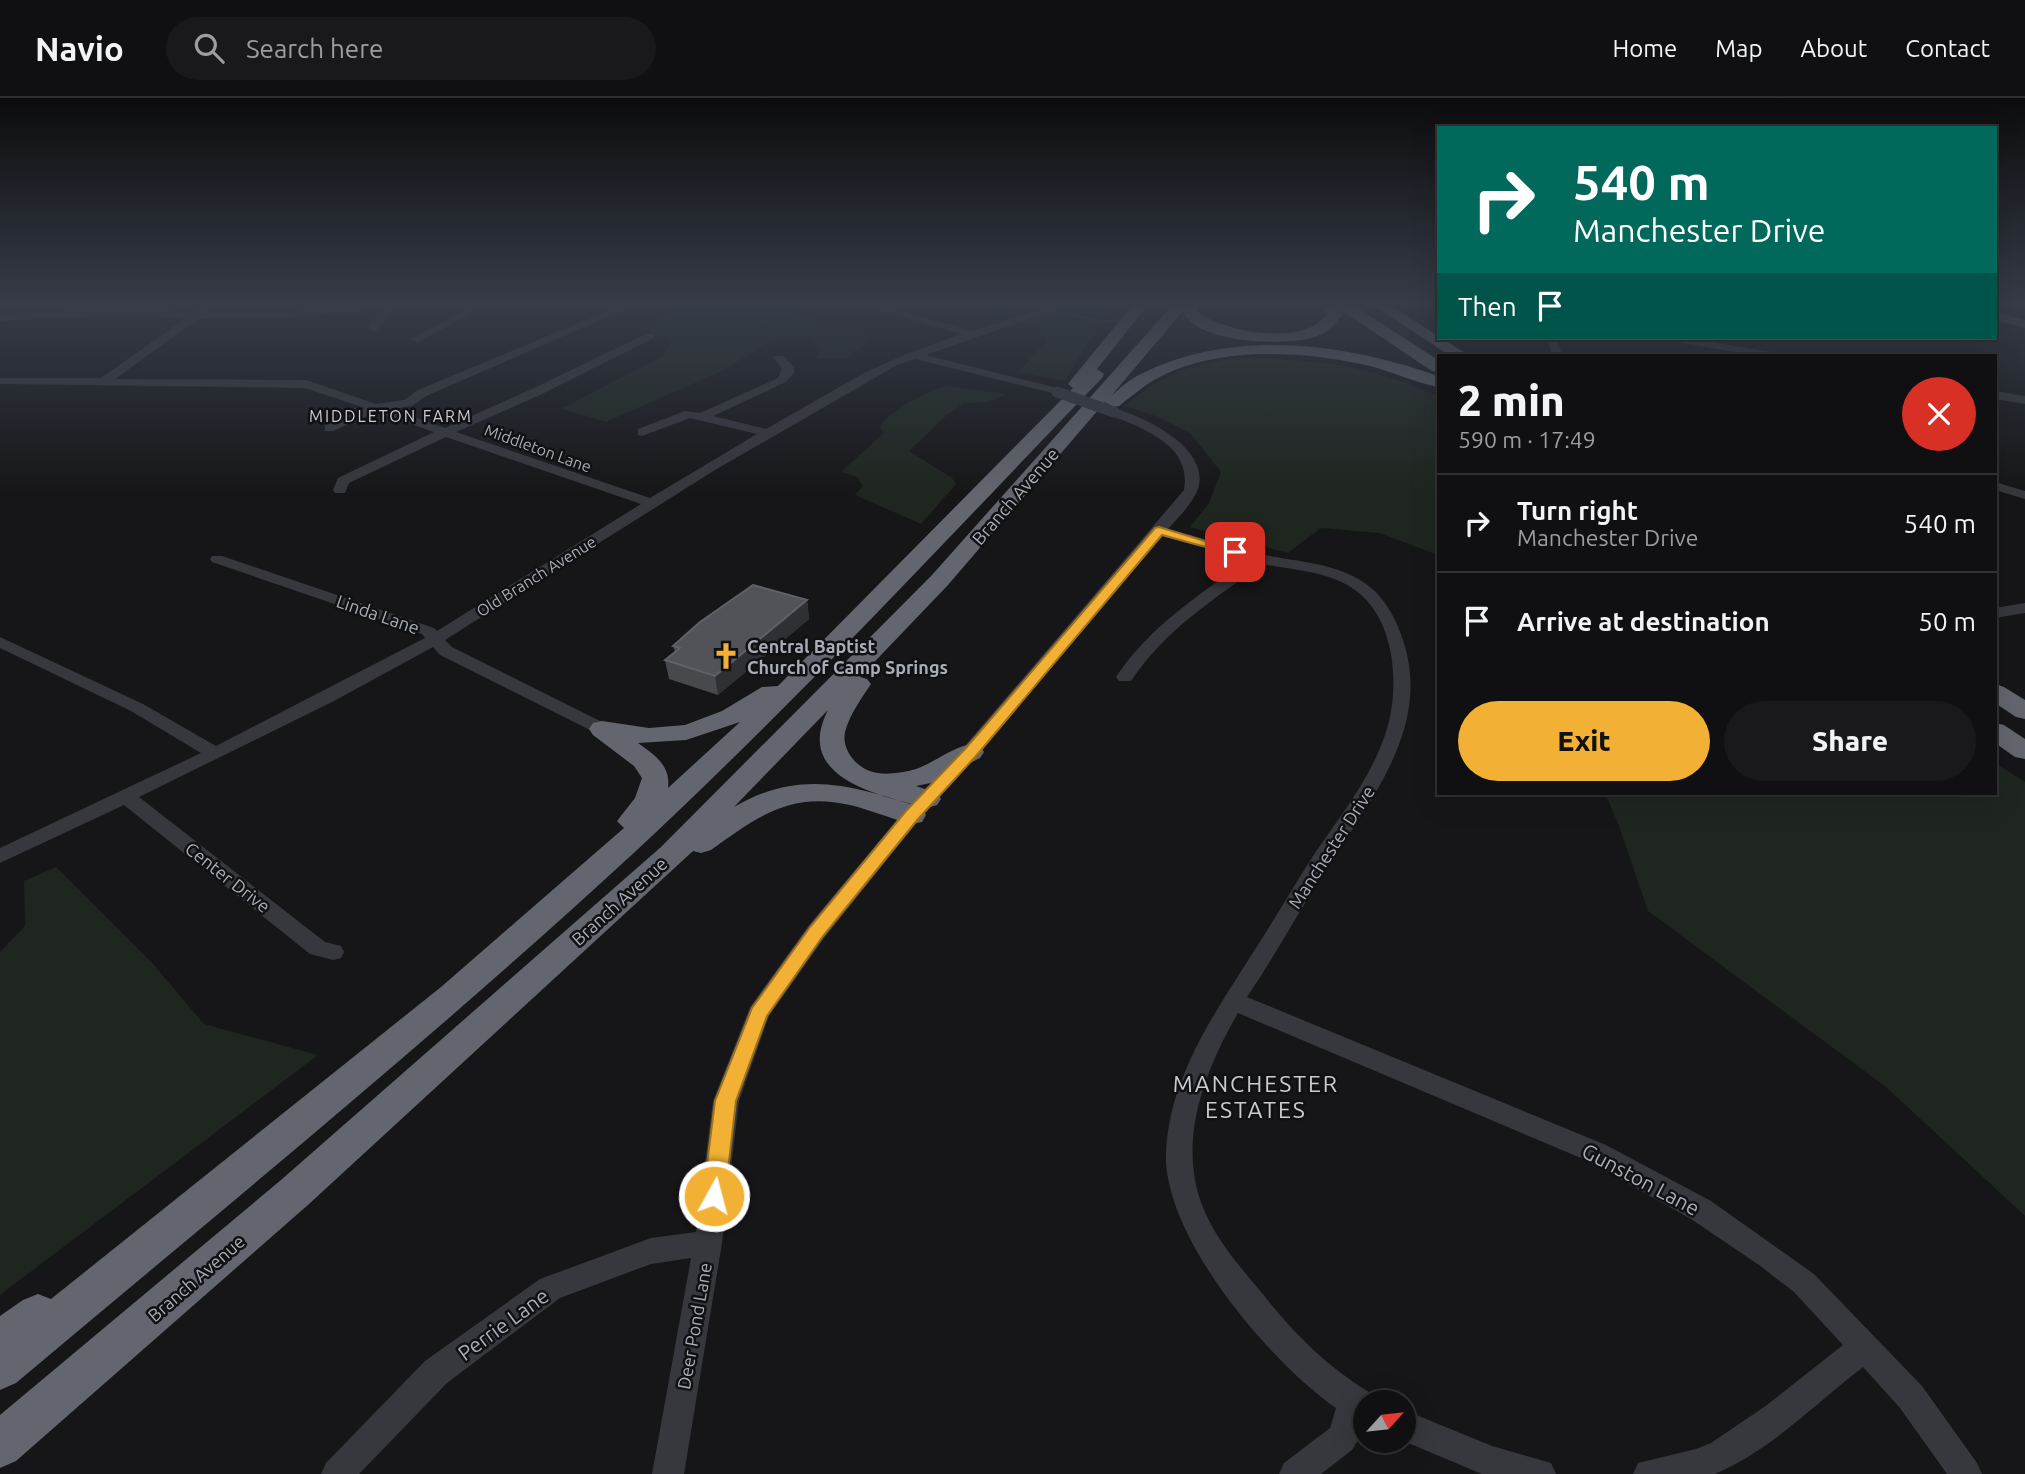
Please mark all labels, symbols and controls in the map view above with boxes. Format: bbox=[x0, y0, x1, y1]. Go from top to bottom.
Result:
search box bbox=[166, 17, 656, 80]
icon: search bbox=[190, 29, 228, 67]
text: Navio bbox=[35, 30, 124, 67]
text: Search here bbox=[246, 34, 383, 63]
text: Home bbox=[1612, 35, 1677, 62]
text: Map bbox=[1715, 35, 1762, 62]
text: About bbox=[1800, 35, 1867, 62]
text: Contact bbox=[1905, 35, 1990, 62]
icon: right bbox=[1458, 154, 1549, 245]
text: 540 m bbox=[1573, 154, 1710, 209]
text: Manchester Drive bbox=[1573, 212, 1826, 248]
icon: arrive bbox=[1531, 287, 1569, 325]
text: Then bbox=[1458, 292, 1517, 321]
text: 2 min bbox=[1458, 377, 1565, 424]
button: close bbox=[1902, 377, 1976, 451]
district label: MIDDLETON FARM bbox=[309, 407, 473, 425]
street label: Middleton Lane bbox=[482, 420, 594, 476]
text: 590 m · 17:49 bbox=[1458, 427, 1596, 452]
street label: Branch Avenue bbox=[968, 444, 1062, 548]
text: Turn right bbox=[1517, 496, 1638, 525]
icon: right bbox=[1458, 504, 1496, 542]
text: 540 m bbox=[1904, 509, 1976, 538]
pin bbox=[1205, 522, 1265, 582]
text: Manchester Drive bbox=[1517, 525, 1699, 550]
street label: Old Branch Avenue bbox=[473, 532, 599, 620]
icon: arrive bbox=[1216, 533, 1254, 571]
street label: Linda Lane bbox=[334, 590, 422, 638]
icon: arrive bbox=[1458, 602, 1496, 640]
text: Arrive at destination bbox=[1517, 607, 1770, 636]
text: 50 m bbox=[1918, 607, 1976, 636]
place label: Central Baptist Church of Camp Springs bbox=[747, 636, 948, 677]
church icon: Central Baptist Church of Camp Springs bbox=[711, 641, 741, 671]
button: Exit bbox=[1458, 701, 1710, 781]
button: Share bbox=[1724, 701, 1976, 781]
street label: Manchester Drive bbox=[1284, 782, 1378, 912]
street label: Center Drive bbox=[182, 838, 274, 916]
street label: Branch Avenue bbox=[567, 853, 671, 949]
district label: MANCHESTER ESTATES bbox=[1173, 1071, 1339, 1122]
street label: Gunston Lane bbox=[1578, 1138, 1704, 1220]
position arrow bbox=[677, 1159, 751, 1233]
street label: Branch Avenue bbox=[144, 1231, 248, 1325]
street label: Deer Pond Lane bbox=[673, 1261, 715, 1391]
street label: Perrie Lane bbox=[453, 1283, 553, 1365]
north arrow bbox=[1353, 1390, 1416, 1452]
map controls bbox=[1353, 1390, 1416, 1453]

